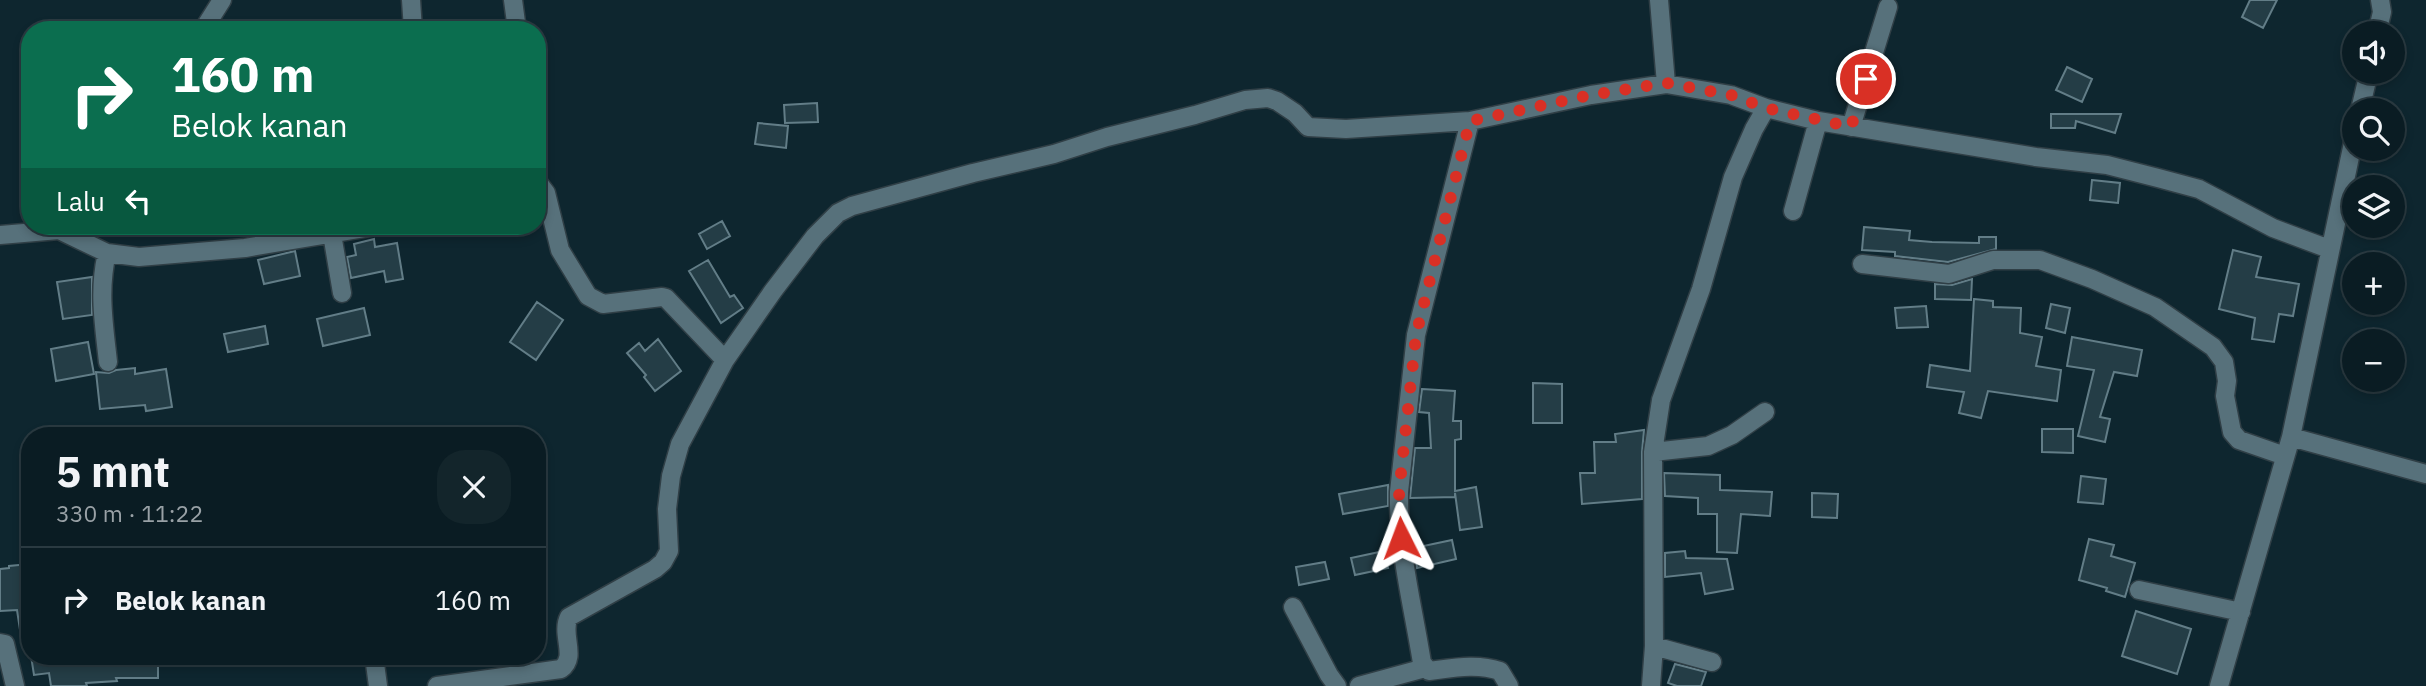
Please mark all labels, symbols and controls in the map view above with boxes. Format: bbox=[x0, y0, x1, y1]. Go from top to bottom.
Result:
map controls bbox=[2342, 21, 2405, 392]
button: sound bbox=[2342, 21, 2405, 84]
text: 160 m bbox=[171, 42, 315, 105]
icon: right bbox=[56, 49, 147, 140]
pin bbox=[1836, 49, 1896, 109]
icon: arrive bbox=[1847, 60, 1885, 98]
button: search bbox=[2342, 98, 2405, 161]
text: Belok kanan bbox=[171, 104, 348, 146]
button: layers bbox=[2342, 175, 2405, 238]
icon: left bbox=[119, 182, 157, 220]
text: Lalu bbox=[56, 184, 105, 218]
button: + bbox=[2342, 252, 2405, 315]
button: − bbox=[2342, 329, 2405, 392]
text: 5 mnt bbox=[56, 444, 170, 499]
button: close bbox=[437, 450, 511, 524]
text: 330 m · 11:22 bbox=[56, 498, 203, 528]
position arrow bbox=[1364, 501, 1438, 575]
icon: right bbox=[56, 581, 94, 619]
text: Belok kanan bbox=[115, 583, 266, 617]
text: 160 m bbox=[435, 583, 511, 617]

